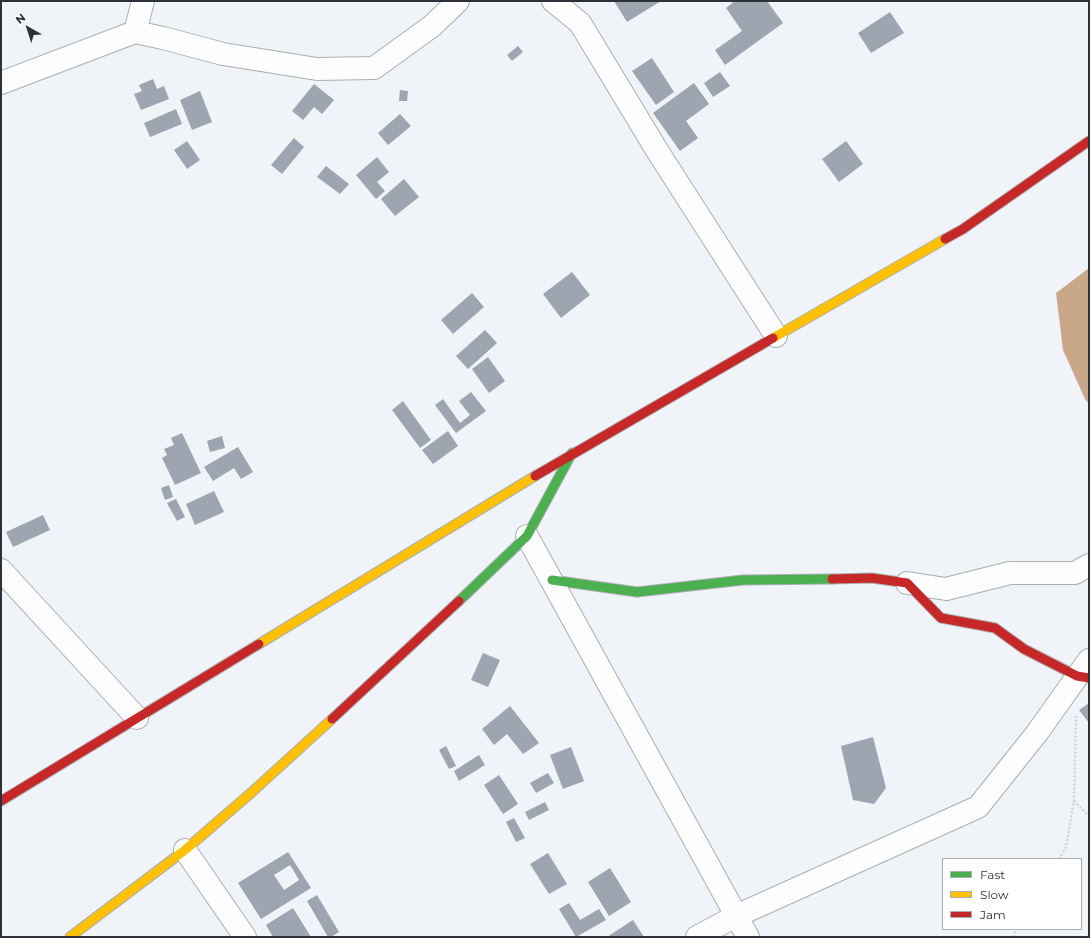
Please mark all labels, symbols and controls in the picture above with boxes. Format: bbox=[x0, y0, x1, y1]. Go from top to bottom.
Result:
north arrow bbox=[8, 8, 48, 48]
text: N bbox=[13, 10, 28, 27]
legend bbox=[942, 858, 1082, 930]
text: Fast bbox=[980, 867, 1005, 882]
text: Slow bbox=[980, 887, 1009, 902]
text: Jam bbox=[980, 907, 1006, 922]

